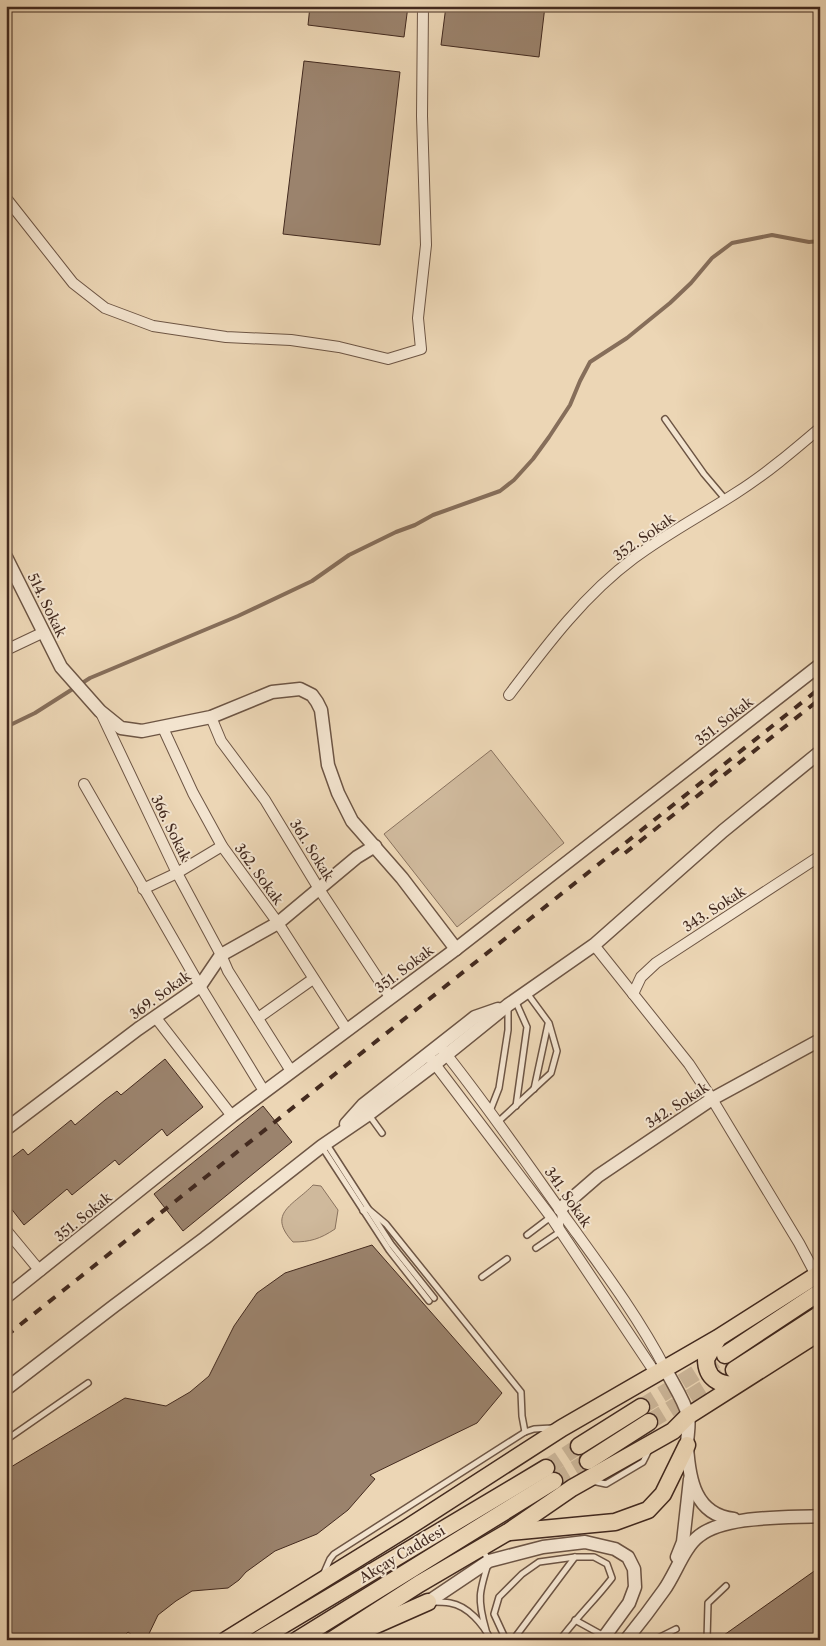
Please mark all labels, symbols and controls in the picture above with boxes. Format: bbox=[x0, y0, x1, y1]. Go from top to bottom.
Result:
street label: 352. Sokak bbox=[610, 509, 679, 565]
street label: 514. Sokak bbox=[24, 570, 71, 641]
street label: 351. Sokak bbox=[691, 692, 757, 749]
street label: 366. Sokak bbox=[147, 792, 195, 865]
street label: 361. Sokak bbox=[286, 816, 339, 885]
street label: 362. Sokak bbox=[231, 840, 288, 909]
street label: 343. Sokak bbox=[679, 882, 749, 936]
street label: 351. Sokak bbox=[371, 941, 438, 997]
street label: 369. Sokak bbox=[126, 966, 195, 1023]
street label: 342. Sokak bbox=[642, 1077, 713, 1132]
street label: 341. Sokak bbox=[541, 1163, 596, 1231]
street label: 351. Sokak bbox=[51, 1188, 116, 1246]
street label: Akçay Caddesi bbox=[355, 1521, 448, 1587]

